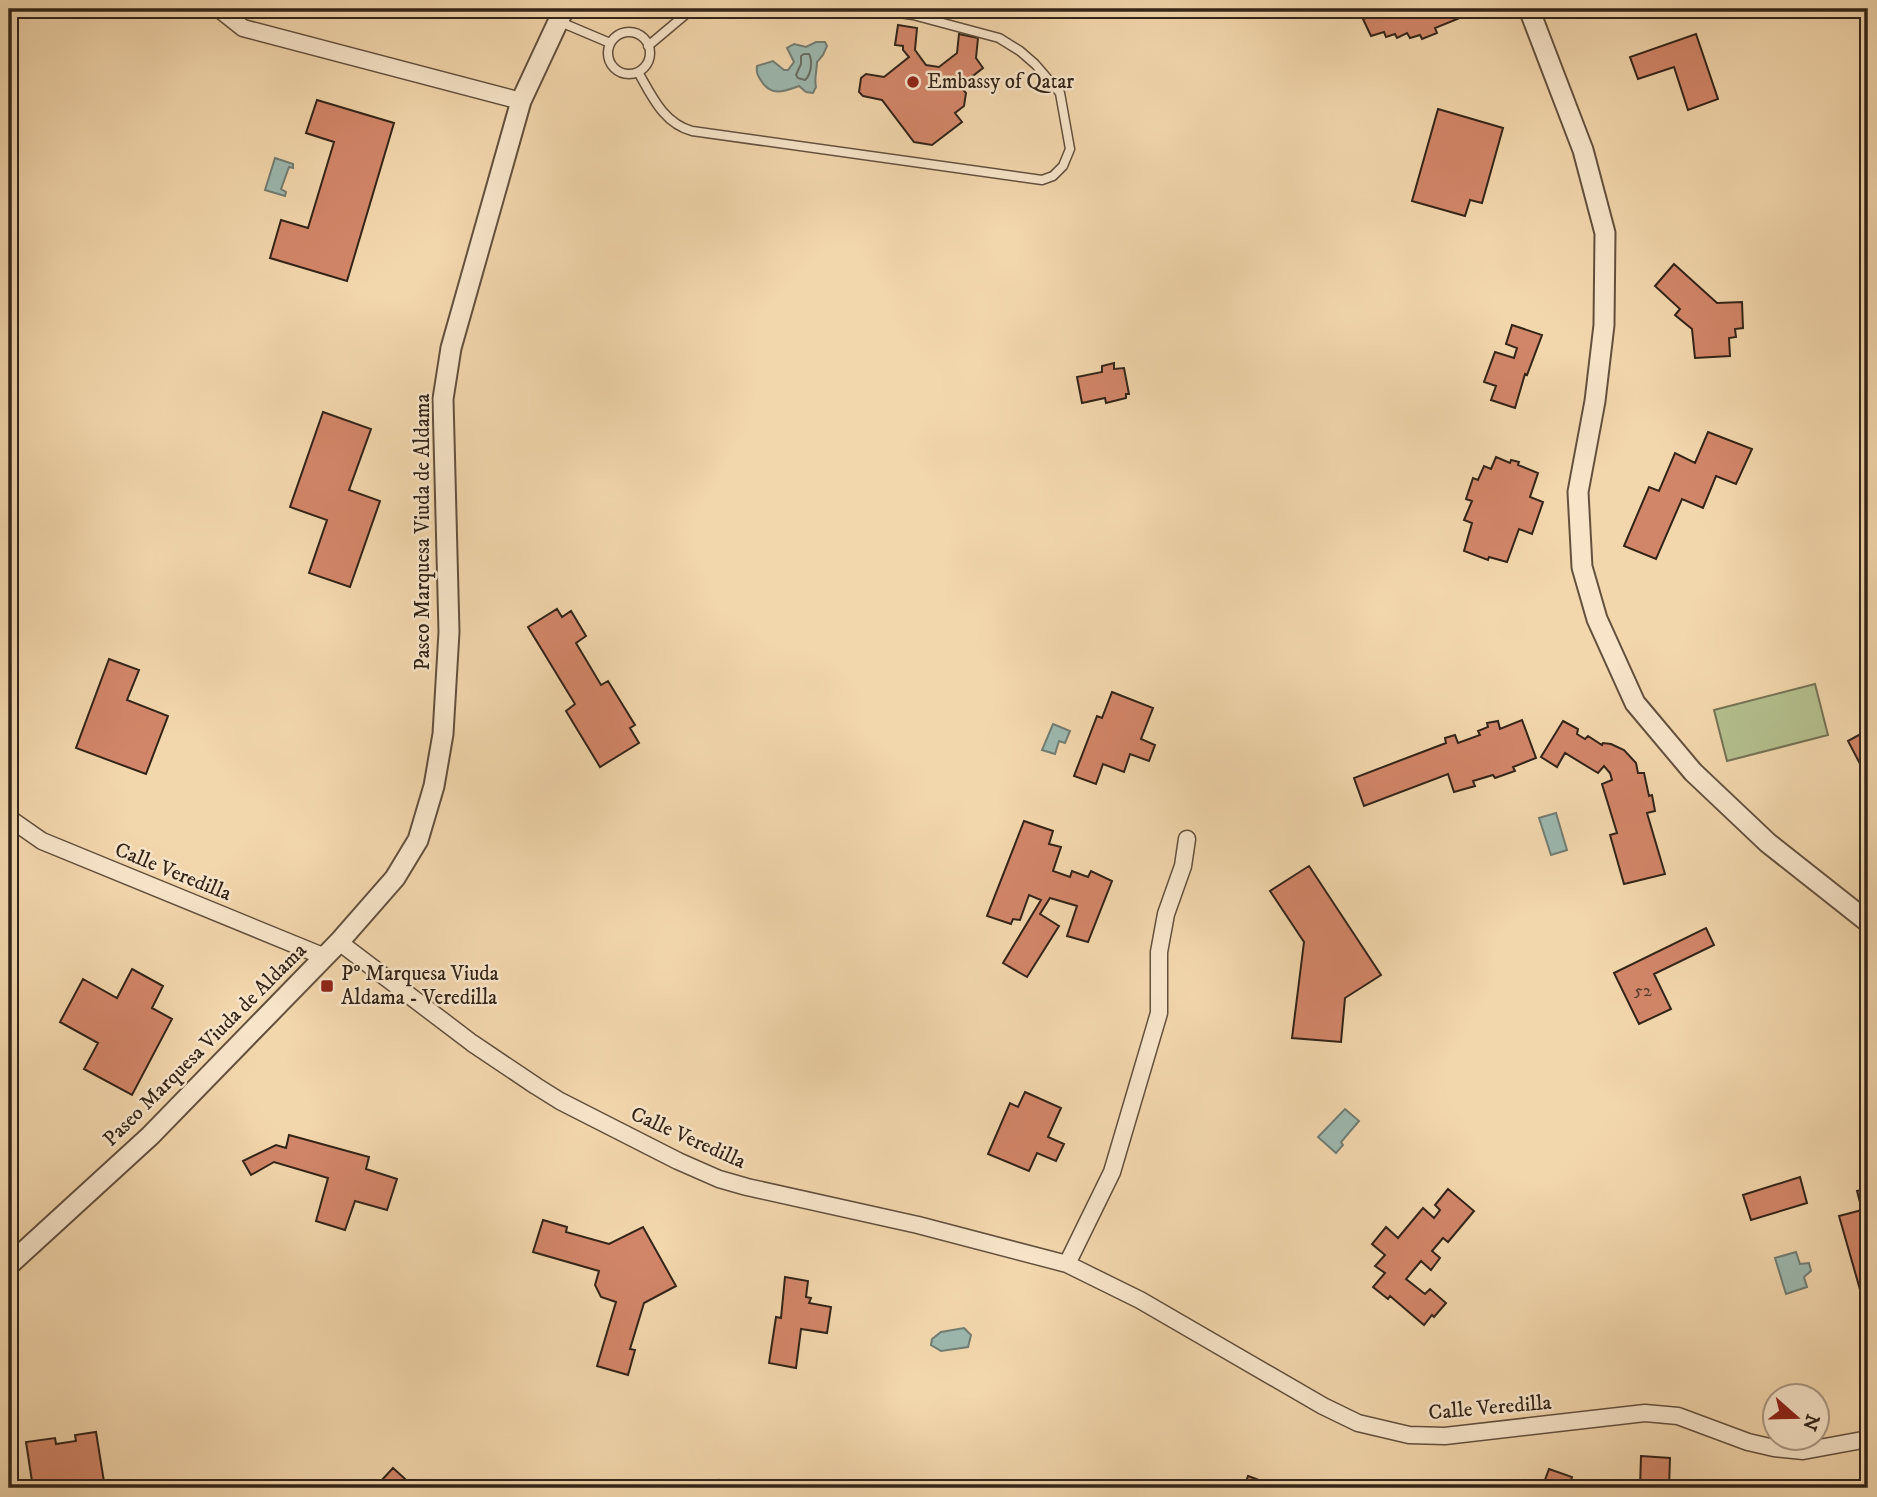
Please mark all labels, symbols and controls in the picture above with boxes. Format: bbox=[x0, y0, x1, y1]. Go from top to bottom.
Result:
place label: Embassy of Qatar bbox=[927, 69, 1074, 95]
marker: Embassy of Qatar bbox=[905, 74, 921, 90]
street label: Paseo Marquesa Viuda de Aldama bbox=[410, 393, 436, 671]
street label: Calle Veredilla bbox=[111, 837, 235, 907]
street label: Paseo Marquesa Viuda de Aldama bbox=[98, 938, 312, 1152]
place label: Pº Marquesa Viuda Aldama - Veredilla bbox=[341, 961, 499, 1011]
marker: Pº Marquesa Viuda Aldama - Veredilla bbox=[319, 978, 335, 994]
house number: 52 bbox=[1634, 980, 1652, 1002]
street label: Calle Veredilla bbox=[626, 1101, 750, 1175]
north arrow bbox=[1762, 1382, 1832, 1452]
street label: Calle Veredilla bbox=[1427, 1390, 1553, 1426]
text: N bbox=[1797, 1411, 1824, 1434]

